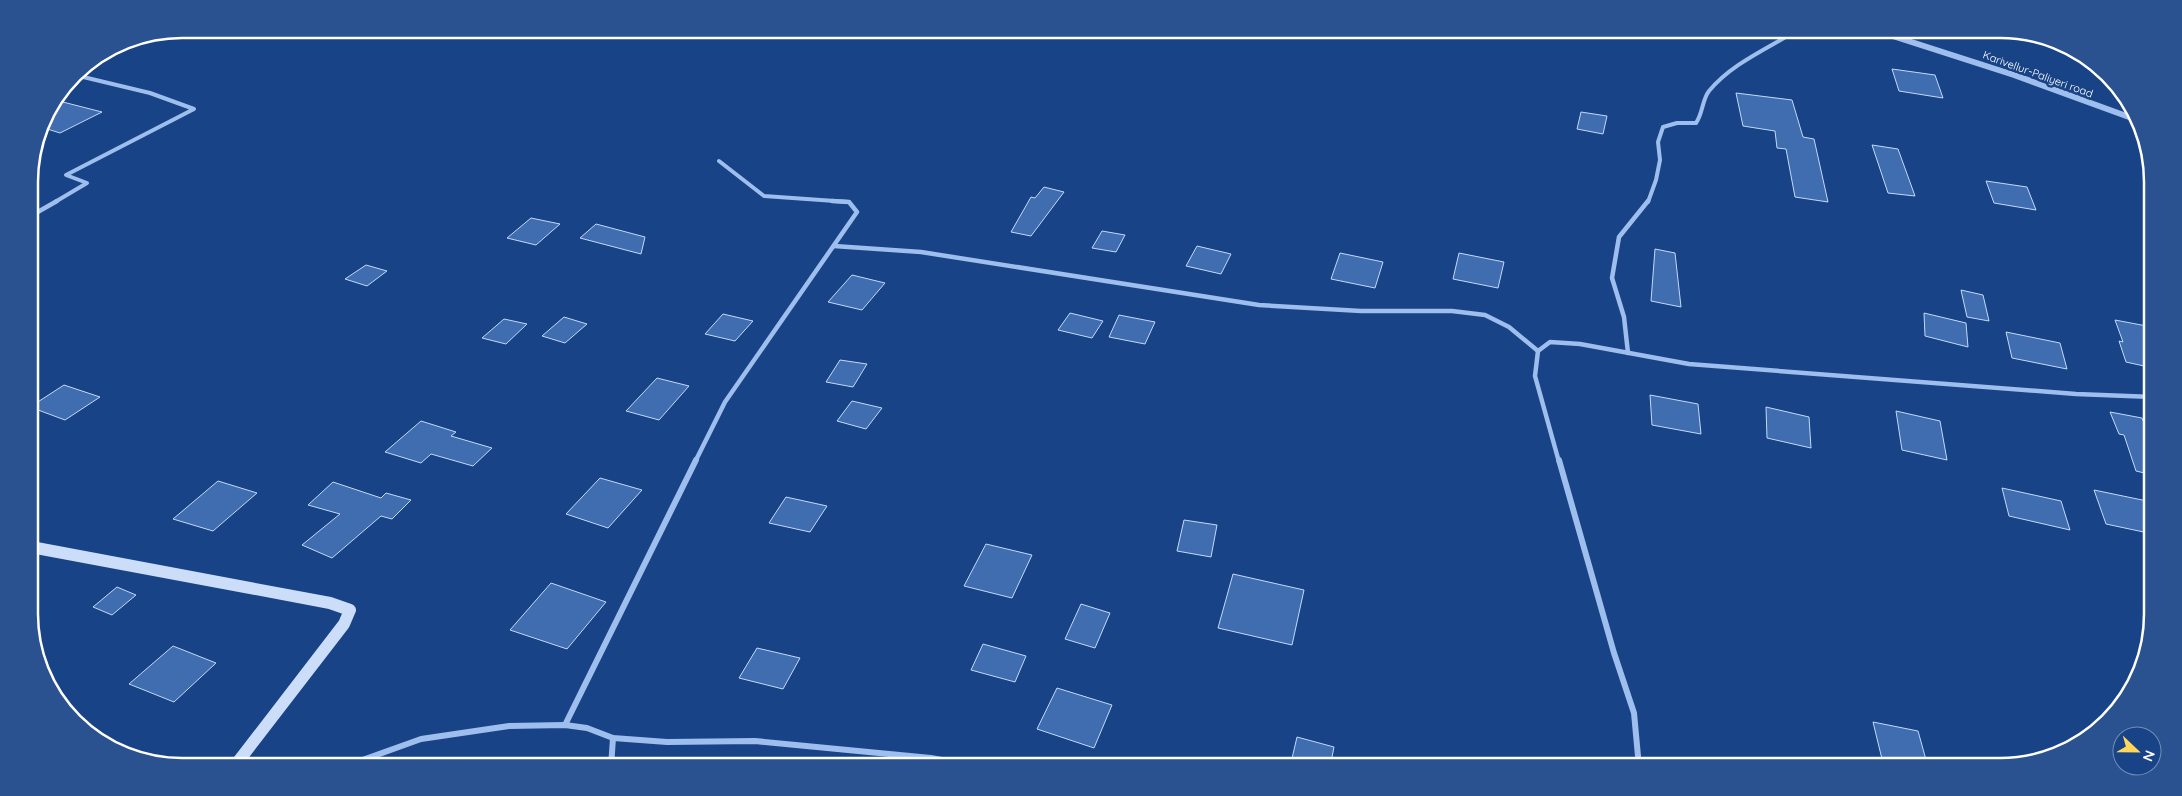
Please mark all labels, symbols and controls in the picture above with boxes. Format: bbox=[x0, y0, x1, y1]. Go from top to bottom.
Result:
street label: Karivellur-Paliyeri road bbox=[1981, 48, 2095, 100]
north arrow bbox=[2112, 726, 2162, 776]
text: N bbox=[2139, 748, 2159, 764]

